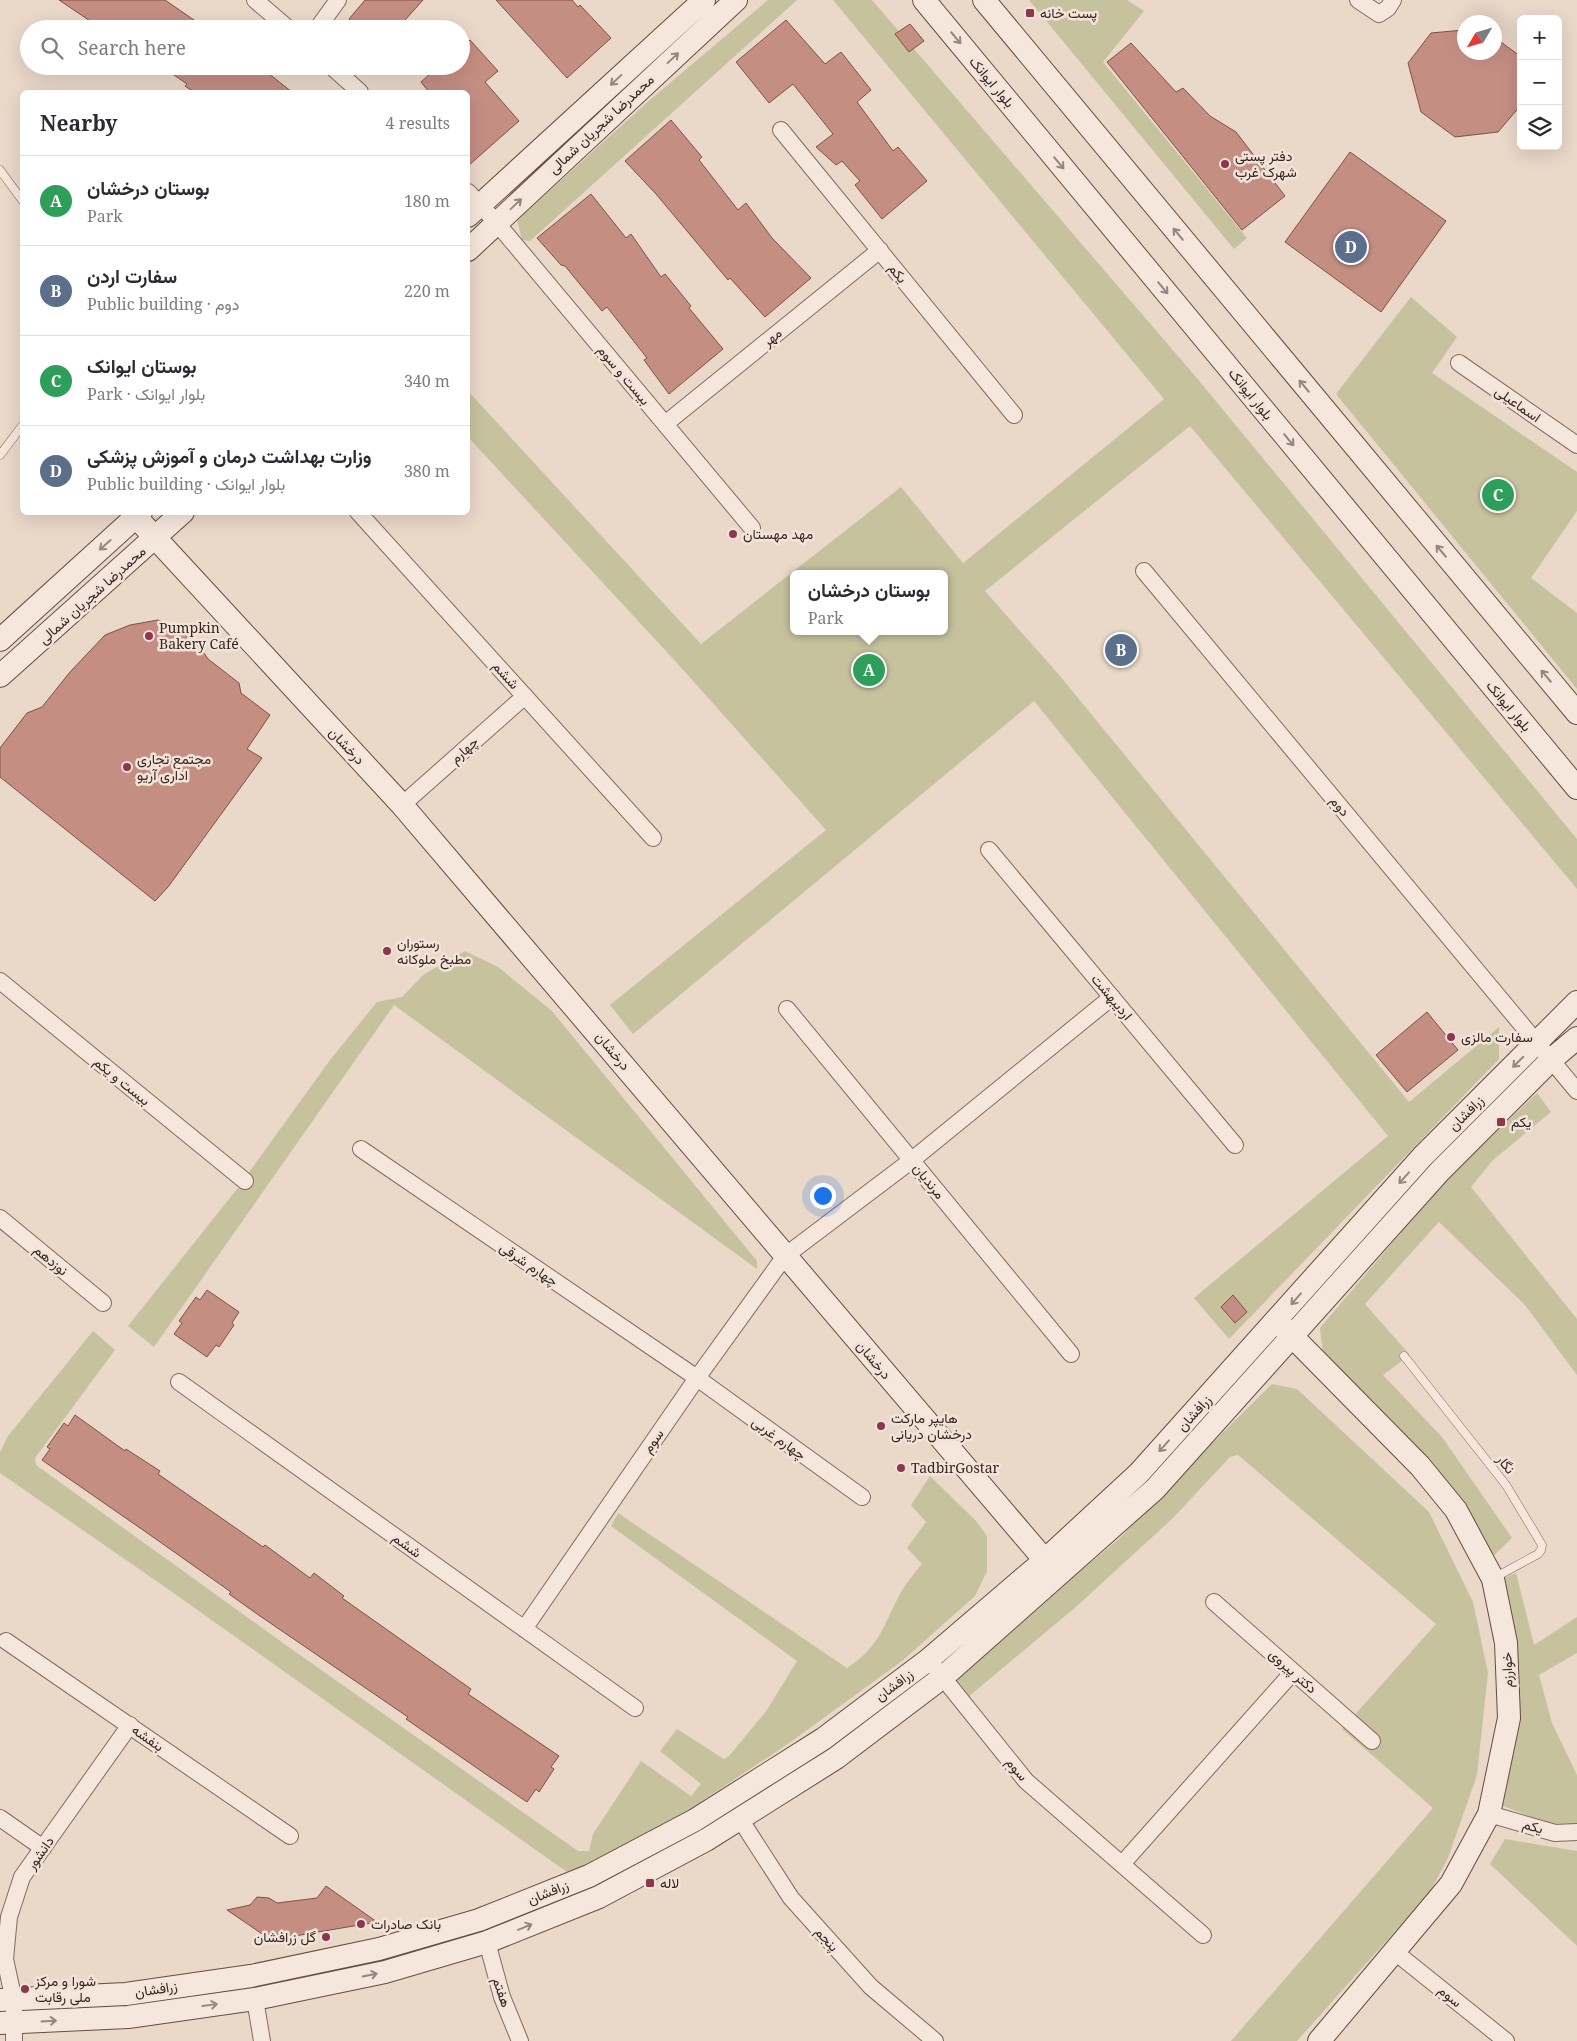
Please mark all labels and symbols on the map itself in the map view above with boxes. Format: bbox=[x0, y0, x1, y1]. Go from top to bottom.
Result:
place label: پست خانه bbox=[1040, 3, 1097, 23]
marker: پست خانه bbox=[1024, 7, 1036, 19]
north arrow bbox=[1457, 15, 1502, 60]
one-way arrow bbox=[950, 31, 961, 44]
one-way arrow bbox=[667, 52, 679, 64]
street label: بلوار ایوانک bbox=[965, 52, 1019, 111]
street label: محمدرضا شجریان شمالی bbox=[544, 70, 658, 178]
one-way arrow bbox=[609, 74, 622, 86]
place label: دفتر پستی شهرک غرب bbox=[1235, 146, 1297, 181]
one-way arrow bbox=[1054, 156, 1065, 169]
marker: دفتر پستی شهرک غرب bbox=[1219, 158, 1231, 170]
one-way arrow bbox=[509, 198, 522, 210]
one-way arrow bbox=[1173, 227, 1184, 240]
pin: D bbox=[1335, 228, 1367, 266]
street label: یکم bbox=[885, 259, 912, 287]
one-way arrow bbox=[1157, 281, 1169, 294]
street label: مهر bbox=[757, 323, 785, 351]
street label: بیست و سوم bbox=[594, 341, 655, 409]
street label: بلوار ایوانک bbox=[1225, 364, 1278, 424]
one-way arrow bbox=[1299, 379, 1310, 392]
street label: اسماعیلی bbox=[1492, 381, 1545, 426]
one-way arrow bbox=[1283, 433, 1294, 446]
pin: C bbox=[1482, 476, 1514, 514]
place label: مهد مهستان bbox=[743, 524, 813, 543]
marker: مهد مهستان bbox=[727, 528, 739, 540]
one-way arrow bbox=[98, 539, 111, 551]
street label: محمدرضا شجریان شمالی bbox=[34, 541, 149, 648]
one-way arrow bbox=[1436, 545, 1447, 558]
place label: Pumpkin Bakery Café bbox=[159, 618, 239, 653]
marker: Pumpkin Bakery Café bbox=[143, 630, 155, 642]
pin: B bbox=[1105, 631, 1137, 669]
pin: A bbox=[853, 651, 885, 689]
street label: ششم bbox=[489, 657, 524, 693]
one-way arrow bbox=[1540, 669, 1551, 682]
street label: بلوار ایوانک bbox=[1482, 676, 1536, 735]
street label: درخشان bbox=[325, 723, 370, 769]
street label: چهارم bbox=[445, 732, 483, 768]
place label: مجتمع تجاری اداری آريو bbox=[137, 749, 211, 784]
marker: مجتمع تجاری اداری آريو bbox=[121, 761, 133, 773]
street label: دوم bbox=[1326, 791, 1355, 820]
place label: رستوران مطبخ ملوکانه bbox=[397, 933, 471, 970]
marker: رستوران مطبخ ملوکانه bbox=[381, 945, 393, 957]
street label: اردیبهشت bbox=[1088, 970, 1137, 1024]
street label: درخشان bbox=[592, 1027, 635, 1074]
place label: سفارت مالزی bbox=[1461, 1027, 1533, 1046]
marker: سفارت مالزی bbox=[1445, 1031, 1457, 1043]
street label: بیست و یکم bbox=[90, 1052, 155, 1109]
one-way arrow bbox=[1512, 1055, 1524, 1067]
street label: زرافشان bbox=[1444, 1091, 1488, 1135]
place label: یکم bbox=[1511, 1112, 1531, 1131]
marker: یکم bbox=[1495, 1116, 1507, 1128]
street label: مرنديان bbox=[909, 1159, 950, 1203]
one-way arrow bbox=[1398, 1171, 1410, 1184]
your location bbox=[810, 1183, 836, 1209]
street label: چهارم شرقی bbox=[496, 1237, 562, 1291]
street label: نوزدهم bbox=[30, 1240, 72, 1280]
one-way arrow bbox=[1290, 1293, 1302, 1306]
street label: درخشان bbox=[853, 1336, 896, 1383]
street label: زرافشان bbox=[1172, 1390, 1215, 1435]
place label: هایپر مارکت درخشان دریانی bbox=[891, 1408, 972, 1443]
street label: چهارم غربی bbox=[748, 1412, 810, 1464]
marker: هایپر مارکت درخشان دریانی bbox=[875, 1420, 887, 1432]
street label: سوم bbox=[637, 1425, 668, 1457]
one-way arrow bbox=[1158, 1440, 1170, 1452]
street label: نگار bbox=[1492, 1449, 1520, 1477]
place label: TadbirGostar bbox=[911, 1458, 1000, 1477]
marker: TadbirGostar bbox=[895, 1462, 907, 1474]
street label: ششم bbox=[389, 1528, 426, 1562]
street label: دکتر پیروی bbox=[1265, 1644, 1322, 1698]
street label: خوارزم bbox=[1496, 1652, 1517, 1688]
street label: زرافشان bbox=[871, 1664, 917, 1705]
street label: بنفشه bbox=[129, 1720, 168, 1755]
street label: سوم bbox=[1002, 1753, 1033, 1785]
street label: یکم bbox=[1521, 1814, 1546, 1837]
street label: دانشور bbox=[21, 1832, 58, 1874]
place label: لاله bbox=[660, 1873, 679, 1892]
street label: زرافشان bbox=[524, 1875, 572, 1908]
marker: لاله bbox=[644, 1877, 656, 1889]
place label: بانک صادرات bbox=[371, 1914, 441, 1933]
marker: بانک صادرات bbox=[355, 1918, 367, 1930]
one-way arrow bbox=[517, 1921, 532, 1931]
street label: پنجم bbox=[810, 1922, 844, 1956]
place label: گل زرافشان bbox=[254, 1927, 316, 1946]
marker: گل زرافشان bbox=[320, 1931, 332, 1943]
one-way arrow bbox=[361, 1970, 377, 1979]
place label: شورا و مرکز ملی رقابت bbox=[34, 1971, 96, 2006]
street label: هفتم bbox=[489, 1974, 517, 2010]
street label: زرافشان bbox=[133, 1976, 179, 2001]
street label: سوم bbox=[1434, 1980, 1466, 2011]
marker: شورا و مرکز ملی رقابت bbox=[19, 1983, 31, 1995]
one-way arrow bbox=[202, 2000, 218, 2010]
one-way arrow bbox=[40, 2017, 56, 2026]

